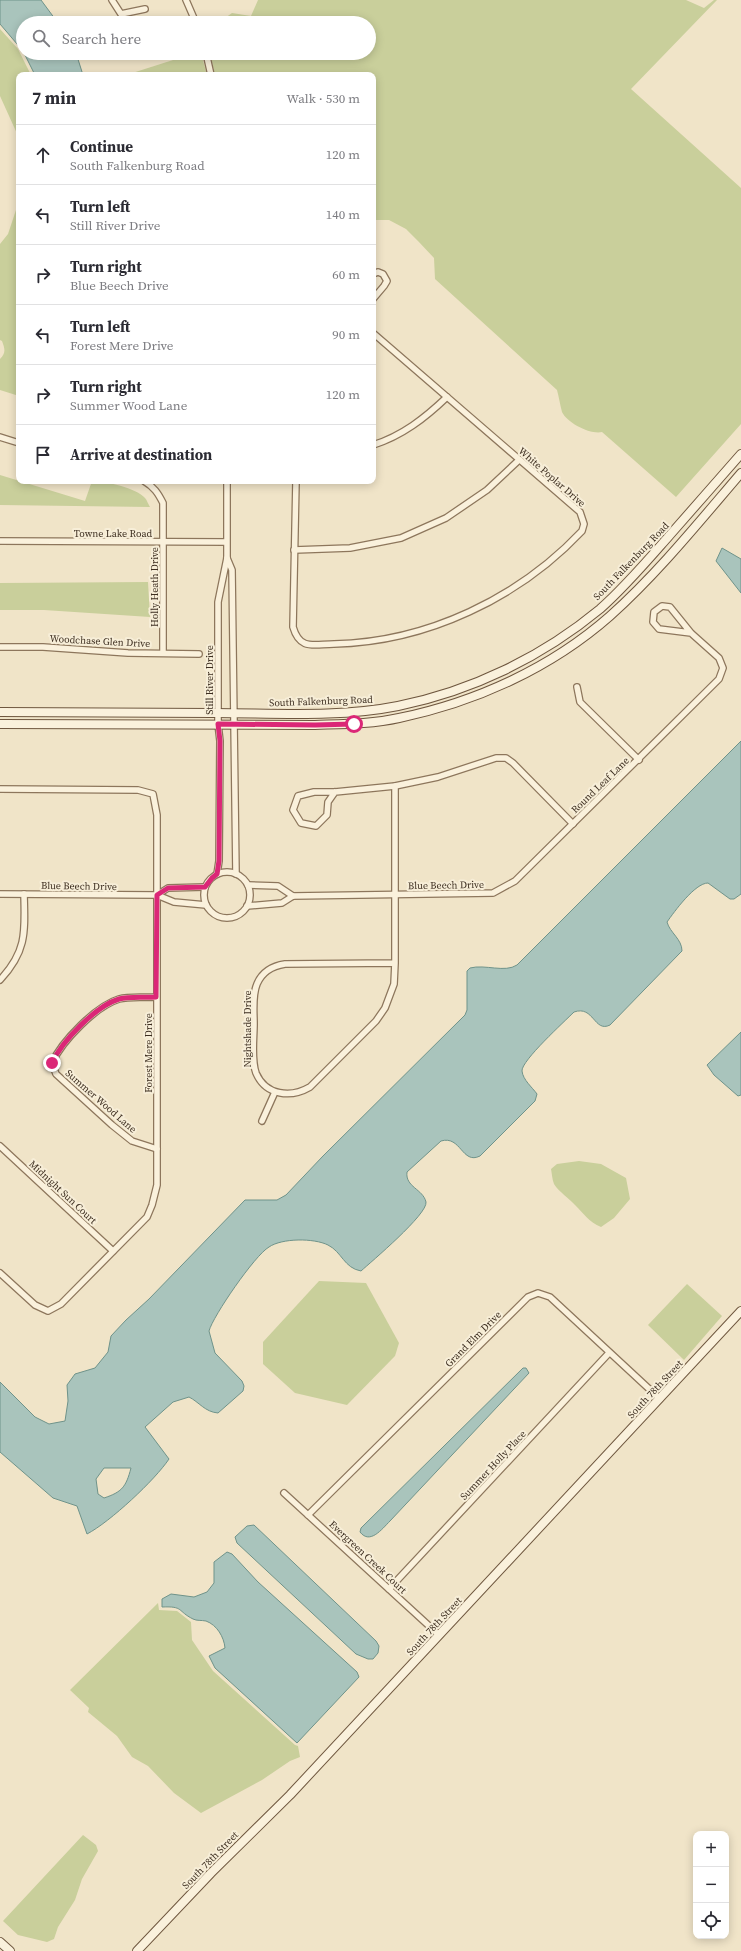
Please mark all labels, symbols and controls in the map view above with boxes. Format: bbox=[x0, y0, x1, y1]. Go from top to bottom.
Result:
search box bbox=[16, 16, 376, 60]
icon: search bbox=[30, 27, 52, 49]
text: Search here bbox=[62, 28, 141, 49]
text: 7 min bbox=[32, 86, 76, 110]
text: Walk · 530 m bbox=[287, 90, 360, 107]
text: Continue bbox=[70, 136, 133, 157]
icon: ahead bbox=[32, 144, 54, 166]
text: 120 m bbox=[326, 146, 360, 163]
text: South Falkenburg Road bbox=[70, 157, 205, 174]
text: Turn left bbox=[70, 196, 130, 217]
icon: left bbox=[32, 204, 54, 226]
text: 140 m bbox=[326, 206, 360, 223]
text: Still River Drive bbox=[70, 217, 160, 234]
text: Turn right bbox=[70, 256, 142, 277]
icon: right bbox=[32, 264, 54, 286]
text: 60 m bbox=[332, 266, 360, 283]
text: Blue Beech Drive bbox=[70, 277, 169, 294]
text: Turn left bbox=[70, 316, 130, 337]
icon: left bbox=[32, 324, 54, 346]
text: 90 m bbox=[332, 326, 360, 343]
text: Forest Mere Drive bbox=[70, 337, 174, 354]
text: Turn right bbox=[70, 376, 142, 397]
icon: right bbox=[32, 384, 54, 406]
text: 120 m bbox=[326, 386, 360, 403]
text: Summer Wood Lane bbox=[70, 397, 187, 414]
icon: arrive bbox=[32, 444, 54, 466]
text: Arrive at destination bbox=[70, 444, 212, 465]
street label: White Poplar Drive bbox=[516, 444, 588, 510]
street label: South Falkenburg Road bbox=[590, 519, 672, 603]
street label: Towne Lake Road bbox=[74, 527, 153, 540]
street label: Holly Heath Drive bbox=[148, 547, 161, 627]
street label: Woodchase Glen Drive bbox=[49, 632, 151, 650]
street label: Still River Drive bbox=[203, 645, 216, 715]
street label: South Falkenburg Road bbox=[269, 693, 373, 709]
route start bbox=[345, 715, 363, 733]
street label: Round Leaf Lane bbox=[568, 754, 632, 816]
street label: Blue Beech Drive bbox=[408, 878, 484, 892]
street label: Blue Beech Drive bbox=[41, 879, 117, 893]
street label: Nightshade Drive bbox=[241, 990, 254, 1068]
street label: Forest Mere Drive bbox=[142, 1013, 155, 1093]
route end bbox=[43, 1054, 61, 1072]
street label: Summer Wood Lane bbox=[63, 1066, 139, 1136]
street label: Midnight Sun Court bbox=[26, 1157, 100, 1227]
street label: Grand Elm Drive bbox=[442, 1308, 504, 1370]
street label: South 78th Street bbox=[625, 1356, 686, 1421]
street label: Summer Holly Place bbox=[457, 1427, 529, 1503]
street label: Evergreen Creek Court bbox=[327, 1518, 410, 1597]
street label: South 78th Street bbox=[404, 1593, 465, 1658]
street label: South 78th Street bbox=[179, 1828, 241, 1892]
map controls bbox=[693, 1831, 729, 1939]
button: + bbox=[693, 1831, 729, 1867]
button: − bbox=[693, 1867, 729, 1903]
button: locate bbox=[693, 1903, 729, 1939]

